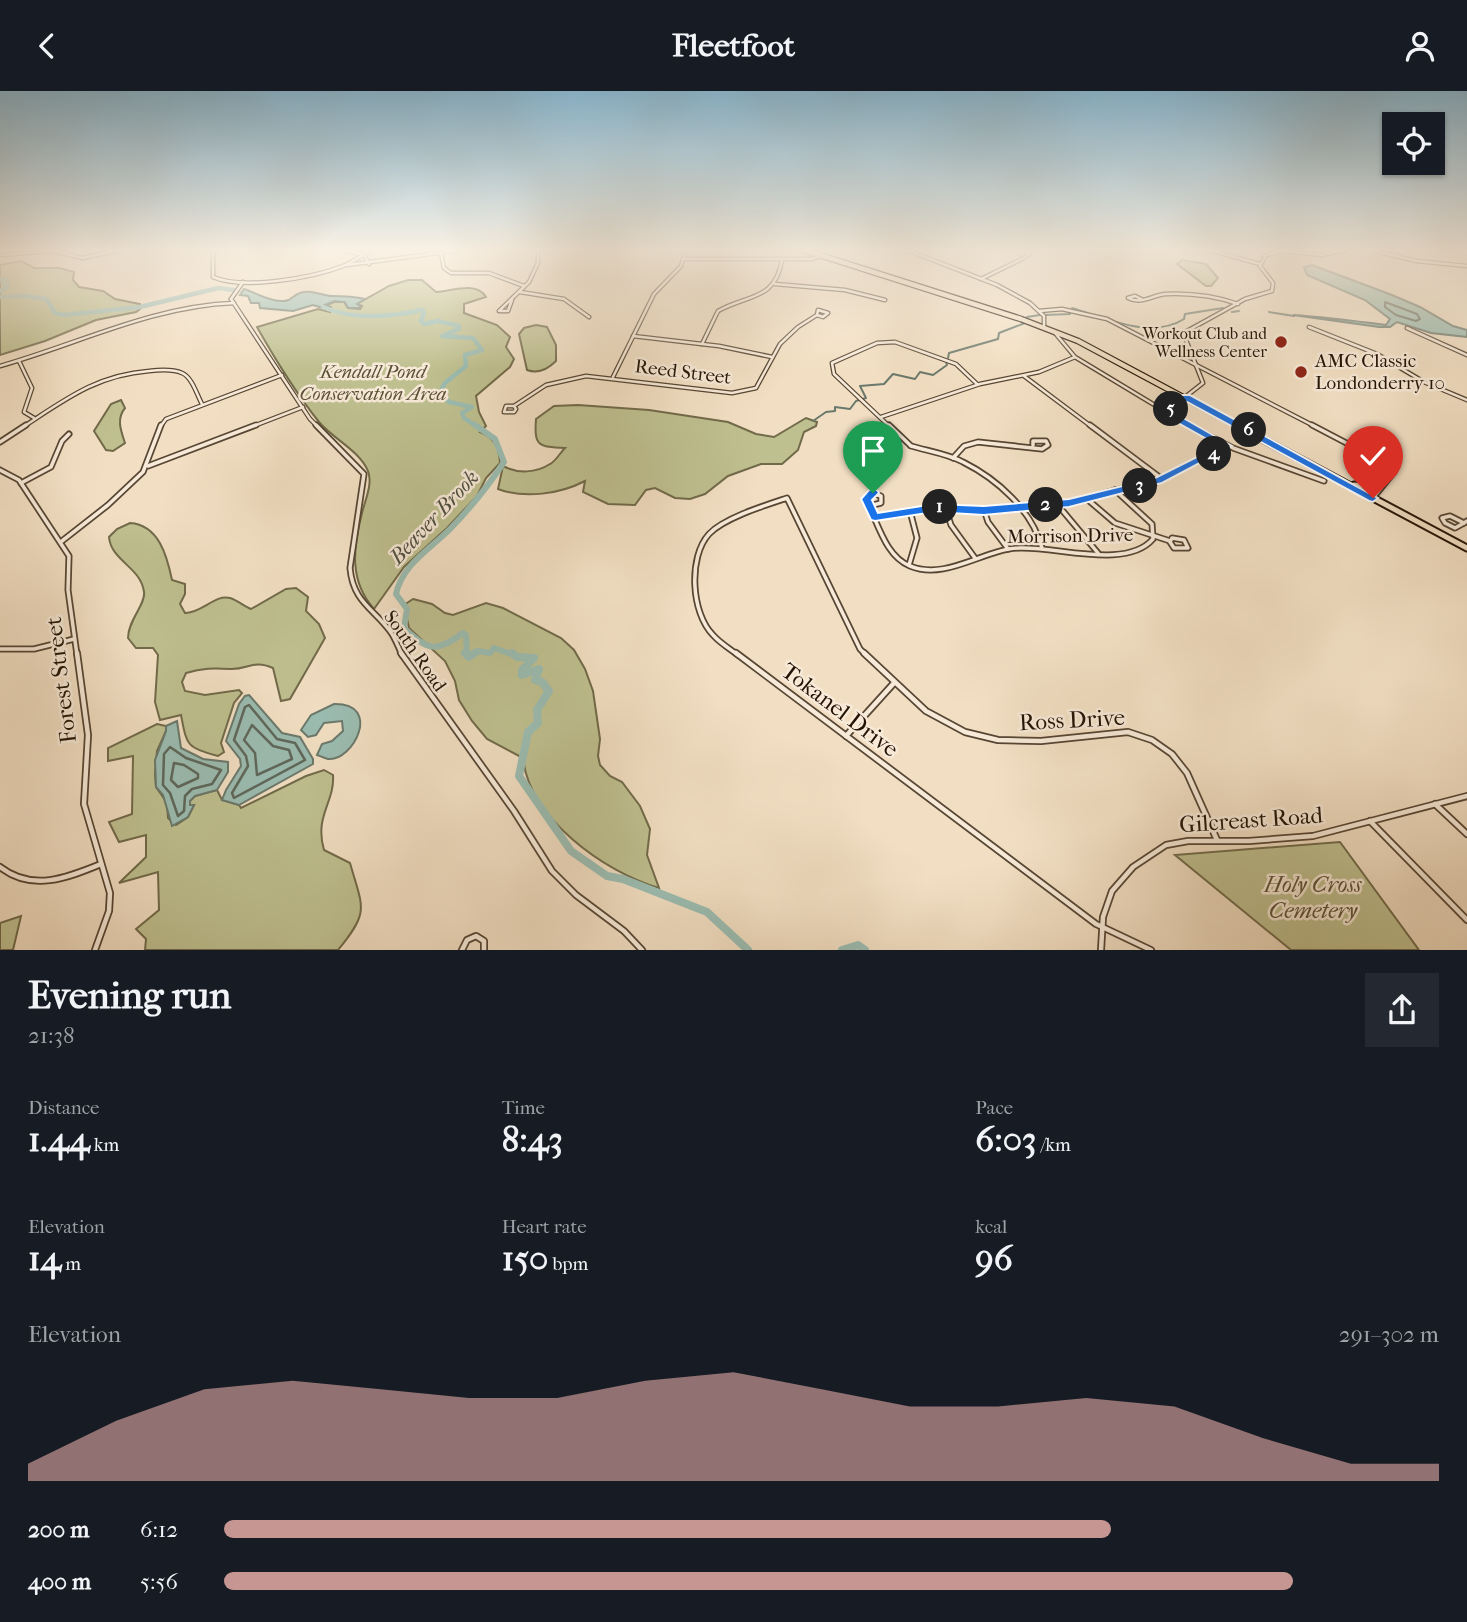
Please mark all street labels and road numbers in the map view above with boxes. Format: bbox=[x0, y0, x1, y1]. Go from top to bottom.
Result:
street label: Reed Street bbox=[634, 355, 733, 389]
street label: Morrison Drive bbox=[1007, 524, 1133, 548]
street label: South Road bbox=[379, 606, 451, 696]
street label: Forest Street bbox=[40, 615, 82, 745]
street label: Tokanel Drive bbox=[776, 657, 904, 763]
street label: Ross Drive bbox=[1018, 704, 1126, 736]
street label: Gilcreast Road bbox=[1178, 801, 1324, 838]

